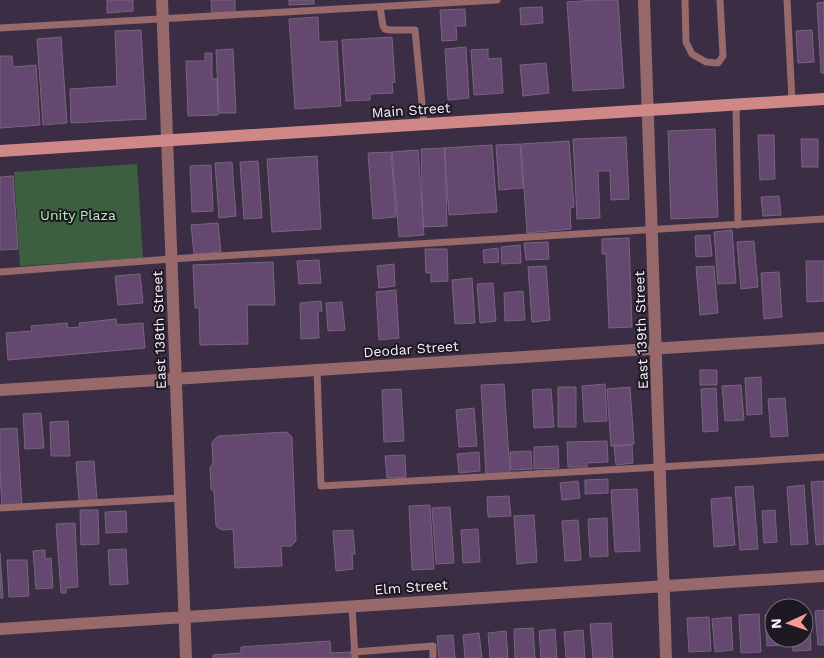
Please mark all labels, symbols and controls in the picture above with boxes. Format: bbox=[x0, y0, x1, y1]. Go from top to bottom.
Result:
street label: Main Street bbox=[371, 99, 451, 121]
park label: Unity Plaza bbox=[40, 207, 116, 223]
street label: East 138th Street bbox=[149, 270, 169, 389]
street label: East 139th Street bbox=[631, 270, 651, 389]
street label: Deodar Street bbox=[363, 338, 459, 360]
street label: Elm Street bbox=[374, 576, 448, 598]
north arrow bbox=[764, 598, 814, 648]
text: N bbox=[768, 618, 784, 629]

